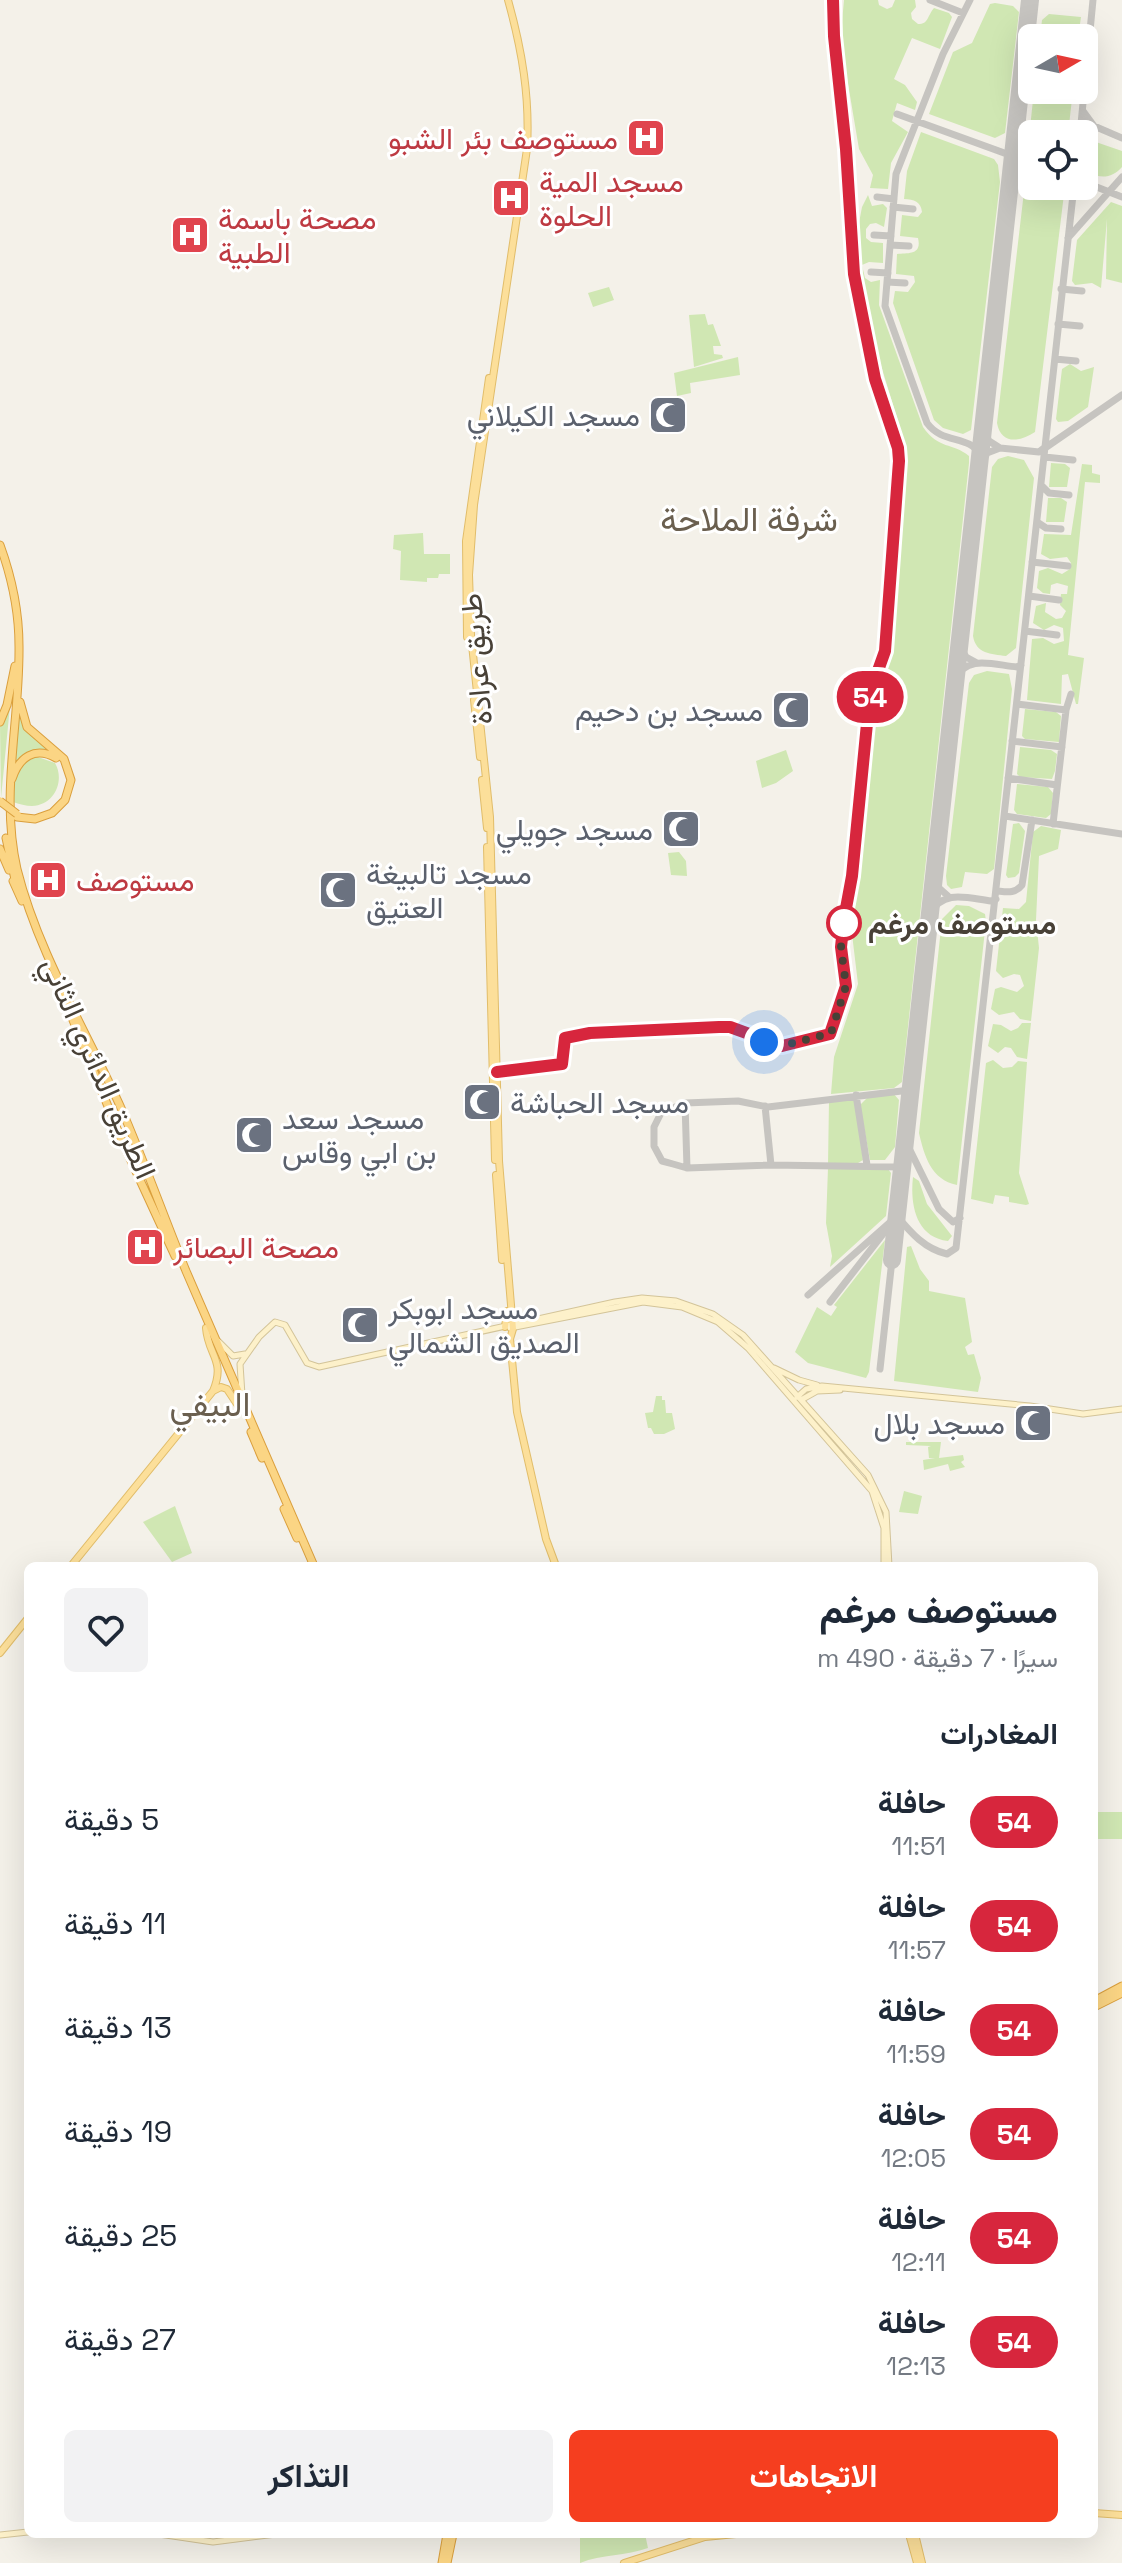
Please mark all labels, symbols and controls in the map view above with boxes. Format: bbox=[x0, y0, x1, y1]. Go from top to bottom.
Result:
north arrow bbox=[1018, 24, 1098, 104]
map controls bbox=[1018, 24, 1098, 200]
hospital icon: مستوصف بئر الشبو bbox=[625, 117, 667, 159]
place label: مستوصف بئر الشبو bbox=[388, 119, 618, 158]
button: locate bbox=[1018, 120, 1098, 200]
place label: مسجد المية الحلوة bbox=[539, 162, 684, 235]
hospital icon: مسجد المية الحلوة bbox=[490, 177, 532, 219]
place label: مصحة باسمة الطبية bbox=[218, 199, 377, 272]
hospital icon: مصحة باسمة الطبية bbox=[169, 214, 211, 256]
mosque icon: مسجد الكيلاني bbox=[647, 394, 689, 436]
place label: مسجد الكيلاني bbox=[467, 396, 640, 440]
district label: شرفة الملاحة bbox=[660, 498, 838, 541]
street label: طريق عرادة bbox=[451, 592, 501, 726]
line badge: 54 bbox=[834, 671, 906, 723]
text: 54 bbox=[853, 679, 887, 715]
mosque icon: مسجد بن دحيم bbox=[770, 689, 812, 731]
place label: مسجد بن دحيم bbox=[575, 691, 763, 730]
mosque icon: مسجد جويلي bbox=[660, 808, 702, 850]
place label: مسجد جويلي bbox=[496, 810, 653, 854]
place label: مسجد تالبيغة العتيق bbox=[366, 854, 532, 927]
hospital icon: مستوصف bbox=[27, 859, 69, 901]
place label: مستوصف bbox=[76, 861, 194, 900]
mosque icon: مسجد تالبيغة العتيق bbox=[317, 869, 359, 911]
place label: مستوصف مرغم bbox=[868, 904, 1056, 943]
marker: مستوصف مرغم bbox=[827, 906, 861, 940]
street label: الطريق الدائري الثاني bbox=[28, 951, 165, 1187]
your location bbox=[744, 1022, 784, 1062]
mosque icon: مسجد الحباشة bbox=[461, 1081, 503, 1123]
place label: مسجد الحباشة bbox=[510, 1083, 689, 1122]
place label: مسجد سعد بن ابي وقاس bbox=[282, 1099, 436, 1177]
mosque icon: مسجد سعد بن ابي وقاس bbox=[233, 1114, 275, 1156]
hospital icon: مصحة البصائر bbox=[124, 1226, 166, 1268]
place label: مصحة البصائر bbox=[172, 1228, 339, 1267]
place label: مسجد ابوبكر الصديق الشمالي bbox=[387, 1289, 580, 1367]
mosque icon: مسجد ابوبكر الصديق الشمالي bbox=[339, 1304, 381, 1346]
district label: البيفي bbox=[170, 1383, 250, 1432]
mosque icon: مسجد بلال bbox=[1012, 1402, 1054, 1444]
place label: مسجد بلال bbox=[873, 1404, 1005, 1443]
text: مستوصف مرغم bbox=[820, 1586, 1058, 1634]
button: heart bbox=[64, 1588, 148, 1672]
text: سيرًا · 7 دقيقة · 490 m bbox=[817, 1641, 1058, 1675]
text: المغادرات bbox=[940, 1714, 1058, 1753]
text: حافلة bbox=[878, 1783, 946, 1822]
text: 5 دقيقة bbox=[64, 1800, 159, 1839]
text: 54 bbox=[997, 1804, 1031, 1840]
text: 11:51 bbox=[892, 1829, 946, 1863]
text: حافلة bbox=[878, 1887, 946, 1926]
text: 11 دقيقة bbox=[64, 1904, 166, 1943]
text: 54 bbox=[997, 1908, 1031, 1944]
text: 11:57 bbox=[888, 1933, 946, 1967]
text: حافلة bbox=[878, 1991, 946, 2030]
text: 13 دقيقة bbox=[64, 2008, 172, 2047]
text: 54 bbox=[997, 2012, 1031, 2048]
text: 11:59 bbox=[886, 2037, 946, 2071]
text: حافلة bbox=[878, 2095, 946, 2134]
text: 19 دقيقة bbox=[64, 2112, 172, 2151]
text: 54 bbox=[997, 2116, 1031, 2152]
text: 12:05 bbox=[881, 2141, 946, 2175]
text: حافلة bbox=[878, 2199, 946, 2238]
text: 25 دقيقة bbox=[64, 2216, 177, 2255]
text: 54 bbox=[997, 2220, 1031, 2256]
text: 12:11 bbox=[891, 2245, 946, 2279]
text: حافلة bbox=[878, 2303, 946, 2342]
text: 27 دقيقة bbox=[64, 2320, 176, 2359]
text: 54 bbox=[997, 2324, 1031, 2360]
text: 12:13 bbox=[886, 2349, 946, 2383]
button: التذاكر bbox=[64, 2430, 553, 2522]
button: الاتجاهات bbox=[569, 2430, 1058, 2522]

